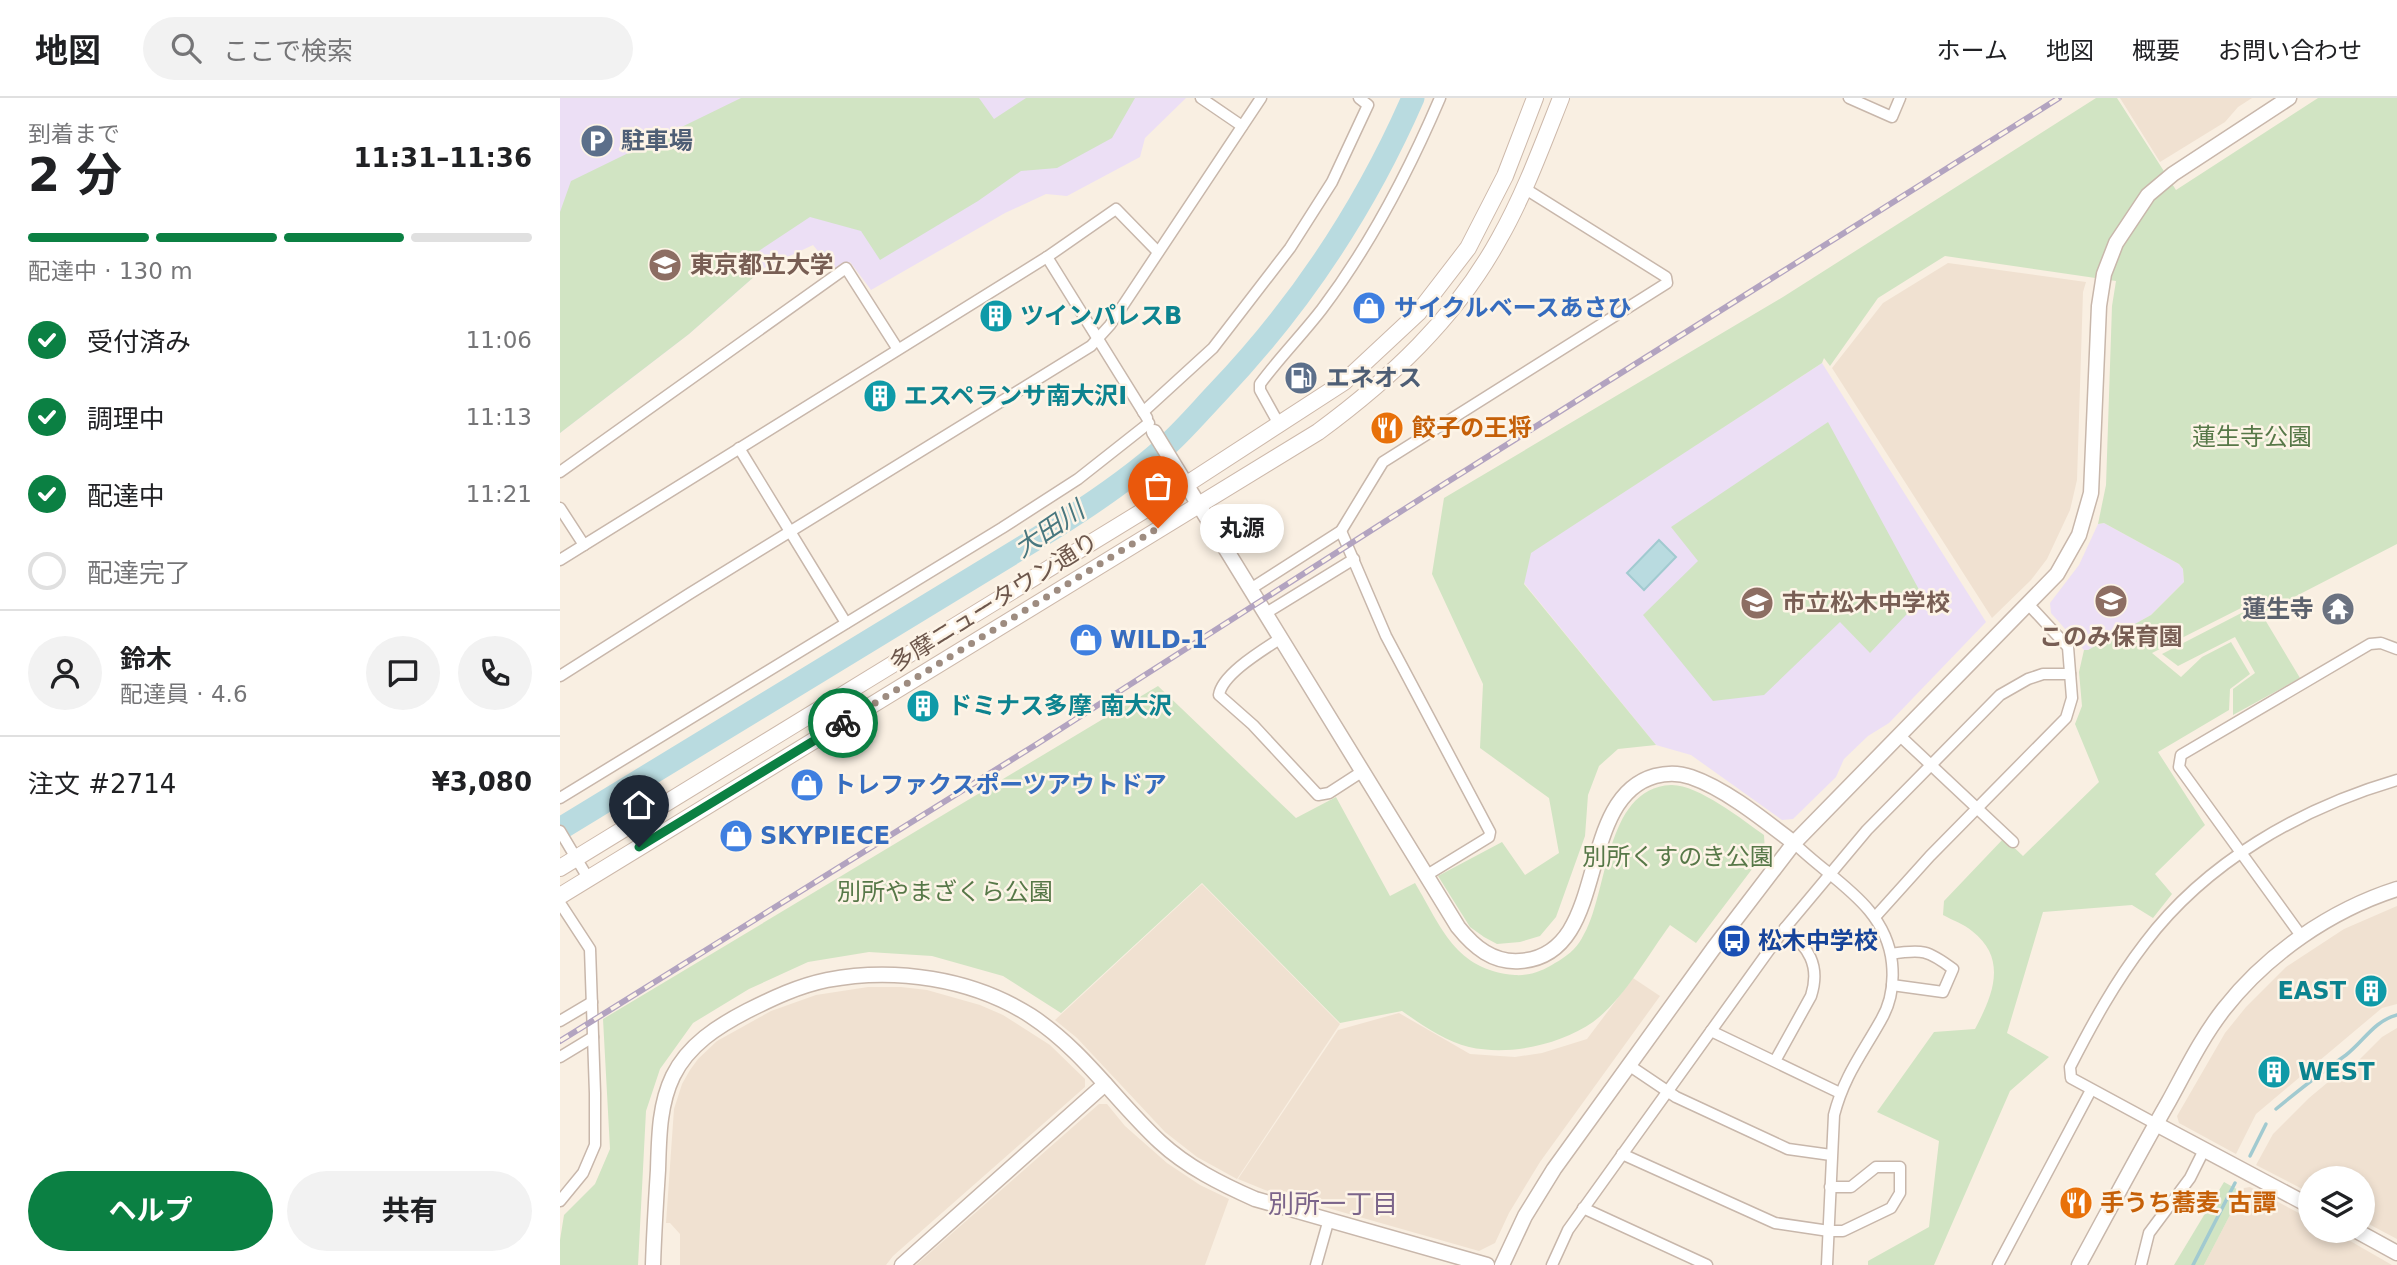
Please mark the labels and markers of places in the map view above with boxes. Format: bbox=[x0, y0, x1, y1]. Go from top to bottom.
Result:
parking icon: 駐車場 bbox=[578, 122, 616, 160]
place label: 駐車場 bbox=[621, 127, 693, 155]
school or university icon: 東京都立大学 bbox=[646, 246, 684, 284]
place label: 東京都立大学 bbox=[690, 251, 834, 279]
shop icon: サイクルベースあさひ bbox=[1350, 289, 1388, 327]
place label: サイクルベースあさひ bbox=[1394, 294, 1632, 322]
building icon: ツインパレスB bbox=[977, 297, 1015, 335]
place label: ツインパレスB bbox=[1020, 302, 1182, 330]
fuel station icon: エネオス bbox=[1282, 359, 1320, 397]
place label: エネオス bbox=[1326, 364, 1422, 392]
building icon: エスペランサ南大沢Ⅰ bbox=[861, 377, 899, 415]
place label: エスペランサ南大沢Ⅰ bbox=[904, 382, 1127, 410]
restaurant icon: 餃子の王将 bbox=[1368, 409, 1406, 447]
place label: 餃子の王将 bbox=[1412, 414, 1532, 442]
pin bbox=[1128, 456, 1188, 528]
callout: 丸源 bbox=[1200, 504, 1284, 552]
school or university icon: このみ保育園 bbox=[2092, 582, 2130, 620]
school or university icon: 市立松木中学校 bbox=[1738, 584, 1776, 622]
place label: 市立松木中学校 bbox=[1782, 589, 1950, 617]
temple icon: 蓮生寺 bbox=[2319, 590, 2357, 628]
place label: 蓮生寺 bbox=[2242, 595, 2314, 623]
shop icon: WILD-1 bbox=[1067, 621, 1105, 659]
place label: このみ保育園 bbox=[2039, 623, 2183, 651]
place label: WILD-1 bbox=[1110, 626, 1208, 654]
building icon: ドミナス多摩 南大沢 bbox=[904, 687, 942, 725]
place label: ドミナス多摩 南大沢 bbox=[948, 692, 1172, 720]
shop icon: トレファクスポーツアウトドア bbox=[788, 766, 826, 804]
place label: トレファクスポーツアウトドア bbox=[832, 771, 1167, 799]
pin bbox=[609, 775, 669, 847]
shop icon: SKYPIECE bbox=[717, 817, 755, 855]
place label: SKYPIECE bbox=[760, 822, 890, 850]
bus stop icon: 松木中学校 bbox=[1715, 922, 1753, 960]
place label: 松木中学校 bbox=[1758, 927, 1878, 955]
building icon: EAST bbox=[2352, 972, 2390, 1010]
place label: EAST bbox=[2277, 977, 2347, 1005]
building icon: WEST bbox=[2255, 1053, 2293, 1091]
place label: WEST bbox=[2298, 1058, 2375, 1086]
restaurant icon: 手うち蕎麦 古譚 bbox=[2057, 1184, 2095, 1222]
place label: 手うち蕎麦 古譚 bbox=[2100, 1189, 2276, 1217]

